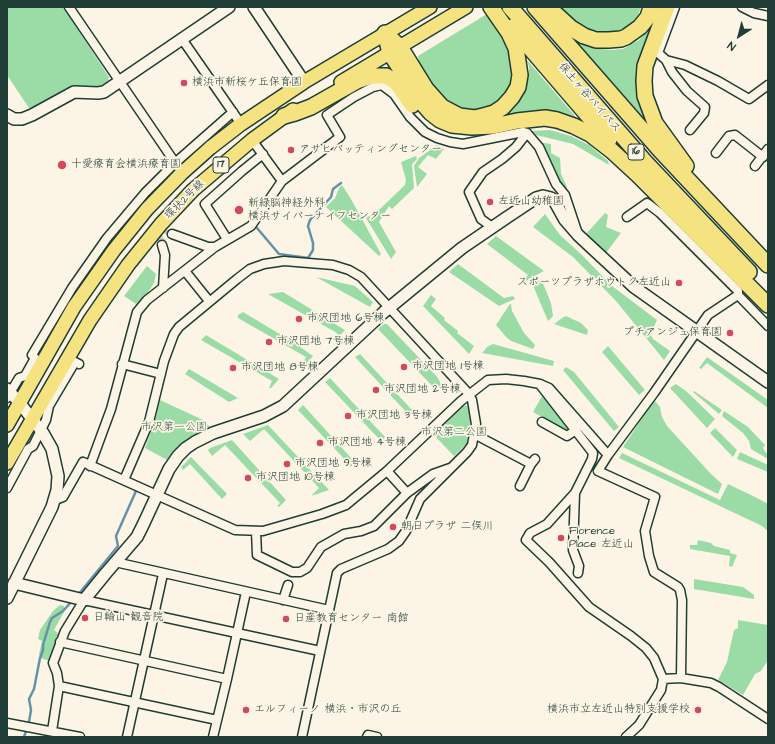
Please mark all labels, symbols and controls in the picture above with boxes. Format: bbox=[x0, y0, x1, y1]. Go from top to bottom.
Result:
north arrow bbox=[719, 16, 759, 56]
text: N bbox=[724, 38, 739, 54]
street label: 保土ヶ谷バイパス bbox=[555, 60, 623, 136]
place label: 横浜市新桜ケ丘保育園 bbox=[192, 76, 302, 90]
marker: 横浜市新桜ケ丘保育園 bbox=[179, 78, 189, 88]
place label: アサヒバッティングセンター bbox=[299, 143, 442, 157]
road number: 16 bbox=[628, 144, 644, 160]
marker: アサヒバッティングセンター bbox=[286, 145, 296, 155]
road number: 17 bbox=[213, 157, 229, 173]
place label: 十愛療育会横浜療育園 bbox=[71, 158, 181, 172]
marker: 十愛療育会横浜療育園 bbox=[56, 159, 68, 171]
street label: 環状2号線 bbox=[163, 178, 207, 222]
place label: 左近山幼稚園 bbox=[498, 195, 564, 209]
place label: 新緑脳神経外科 横浜サイバーナイフセンター bbox=[248, 197, 391, 223]
marker: 左近山幼稚園 bbox=[485, 197, 495, 207]
marker: 新緑脳神経外科 横浜サイバーナイフセンター bbox=[233, 204, 245, 216]
place label: スポーツプラザホウトク左近山 bbox=[517, 276, 671, 290]
marker: スポーツプラザホウトク左近山 bbox=[674, 278, 684, 288]
place label: 市沢団地 6号棟 bbox=[307, 312, 384, 326]
marker: 市沢団地 6号棟 bbox=[294, 314, 304, 324]
place label: プチアンジュ保育園 bbox=[623, 326, 722, 340]
marker: プチアンジュ保育園 bbox=[725, 328, 735, 338]
place label: 市沢団地 7号棟 bbox=[277, 335, 354, 349]
marker: 市沢団地 7号棟 bbox=[264, 337, 274, 347]
place label: 市沢団地 1号棟 bbox=[412, 360, 484, 374]
place label: 市沢団地 8号棟 bbox=[241, 361, 319, 375]
marker: 市沢団地 1号棟 bbox=[399, 362, 409, 372]
marker: 市沢団地 8号棟 bbox=[228, 363, 238, 373]
place label: 市沢団地 2号棟 bbox=[384, 383, 461, 397]
marker: 市沢団地 2号棟 bbox=[371, 385, 381, 395]
place label: 市沢団地 3号棟 bbox=[356, 409, 432, 423]
marker: 市沢団地 3号棟 bbox=[343, 411, 353, 421]
park label: 市沢第一公園 bbox=[141, 421, 207, 435]
park label: 市沢第二公園 bbox=[421, 426, 487, 440]
place label: 市沢団地 4号棟 bbox=[328, 436, 406, 450]
marker: 市沢団地 4号棟 bbox=[315, 438, 325, 448]
place label: 市沢団地 9号棟 bbox=[295, 457, 372, 471]
marker: 市沢団地 9号棟 bbox=[282, 459, 292, 469]
place label: 市沢団地 10号棟 bbox=[256, 471, 335, 485]
marker: 市沢団地 10号棟 bbox=[243, 473, 253, 483]
place label: 朝日プラザ 二俣川 bbox=[401, 520, 493, 534]
marker: 朝日プラザ 二俣川 bbox=[388, 522, 398, 532]
place label: Florence Place 左近山 bbox=[569, 525, 634, 551]
marker: Florence Place 左近山 bbox=[556, 533, 566, 543]
place label: 日輪山 観音院 bbox=[93, 611, 163, 625]
place label: 日産教育センター 南館 bbox=[294, 612, 408, 626]
marker: 日輪山 観音院 bbox=[80, 613, 90, 623]
marker: 日産教育センター 南館 bbox=[281, 614, 291, 624]
place label: エルフィーノ 横浜・市沢の丘 bbox=[254, 703, 401, 717]
place label: 横浜市立左近山特別支援学校 bbox=[547, 703, 690, 717]
marker: エルフィーノ 横浜・市沢の丘 bbox=[241, 705, 251, 715]
marker: 横浜市立左近山特別支援学校 bbox=[693, 705, 703, 715]

